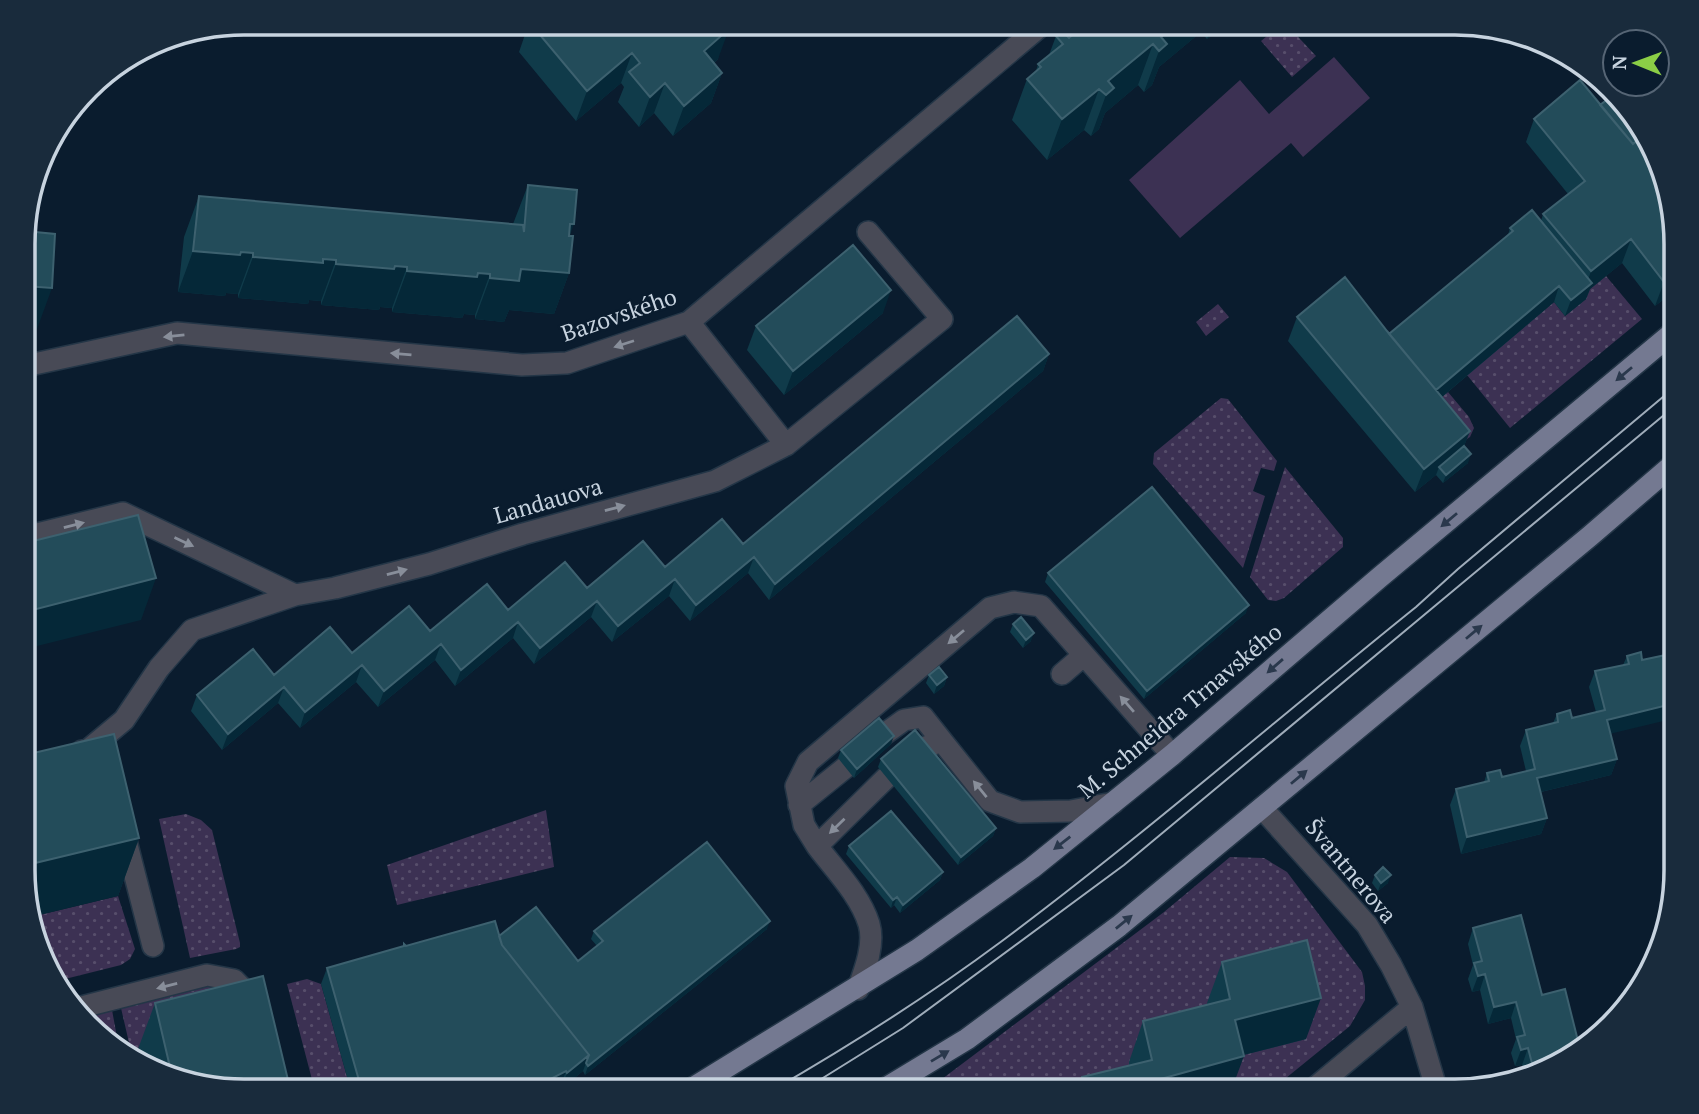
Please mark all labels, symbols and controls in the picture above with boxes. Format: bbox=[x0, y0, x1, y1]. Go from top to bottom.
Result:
north arrow bbox=[1601, 28, 1671, 98]
text: N bbox=[1606, 55, 1631, 70]
street label: Bazovského bbox=[557, 280, 681, 349]
one-way arrow bbox=[163, 330, 185, 341]
one-way arrow bbox=[614, 339, 635, 349]
one-way arrow bbox=[389, 348, 411, 359]
one-way arrow bbox=[1615, 367, 1633, 382]
street label: Landauova bbox=[490, 470, 606, 531]
one-way arrow bbox=[605, 503, 626, 513]
one-way arrow bbox=[1440, 512, 1457, 527]
one-way arrow bbox=[63, 519, 85, 530]
one-way arrow bbox=[174, 536, 194, 548]
one-way arrow bbox=[386, 566, 408, 577]
street label: M. Schneidra Trnavského bbox=[1071, 616, 1288, 805]
one-way arrow bbox=[1466, 625, 1483, 640]
one-way arrow bbox=[947, 629, 964, 644]
one-way arrow bbox=[1266, 658, 1283, 673]
one-way arrow bbox=[1119, 695, 1135, 713]
one-way arrow bbox=[1290, 770, 1307, 785]
one-way arrow bbox=[973, 780, 988, 797]
street label: Švantnerova bbox=[1299, 812, 1404, 930]
one-way arrow bbox=[829, 817, 846, 834]
one-way arrow bbox=[1054, 836, 1072, 851]
one-way arrow bbox=[1114, 915, 1132, 930]
one-way arrow bbox=[156, 981, 178, 992]
one-way arrow bbox=[930, 1049, 949, 1062]

